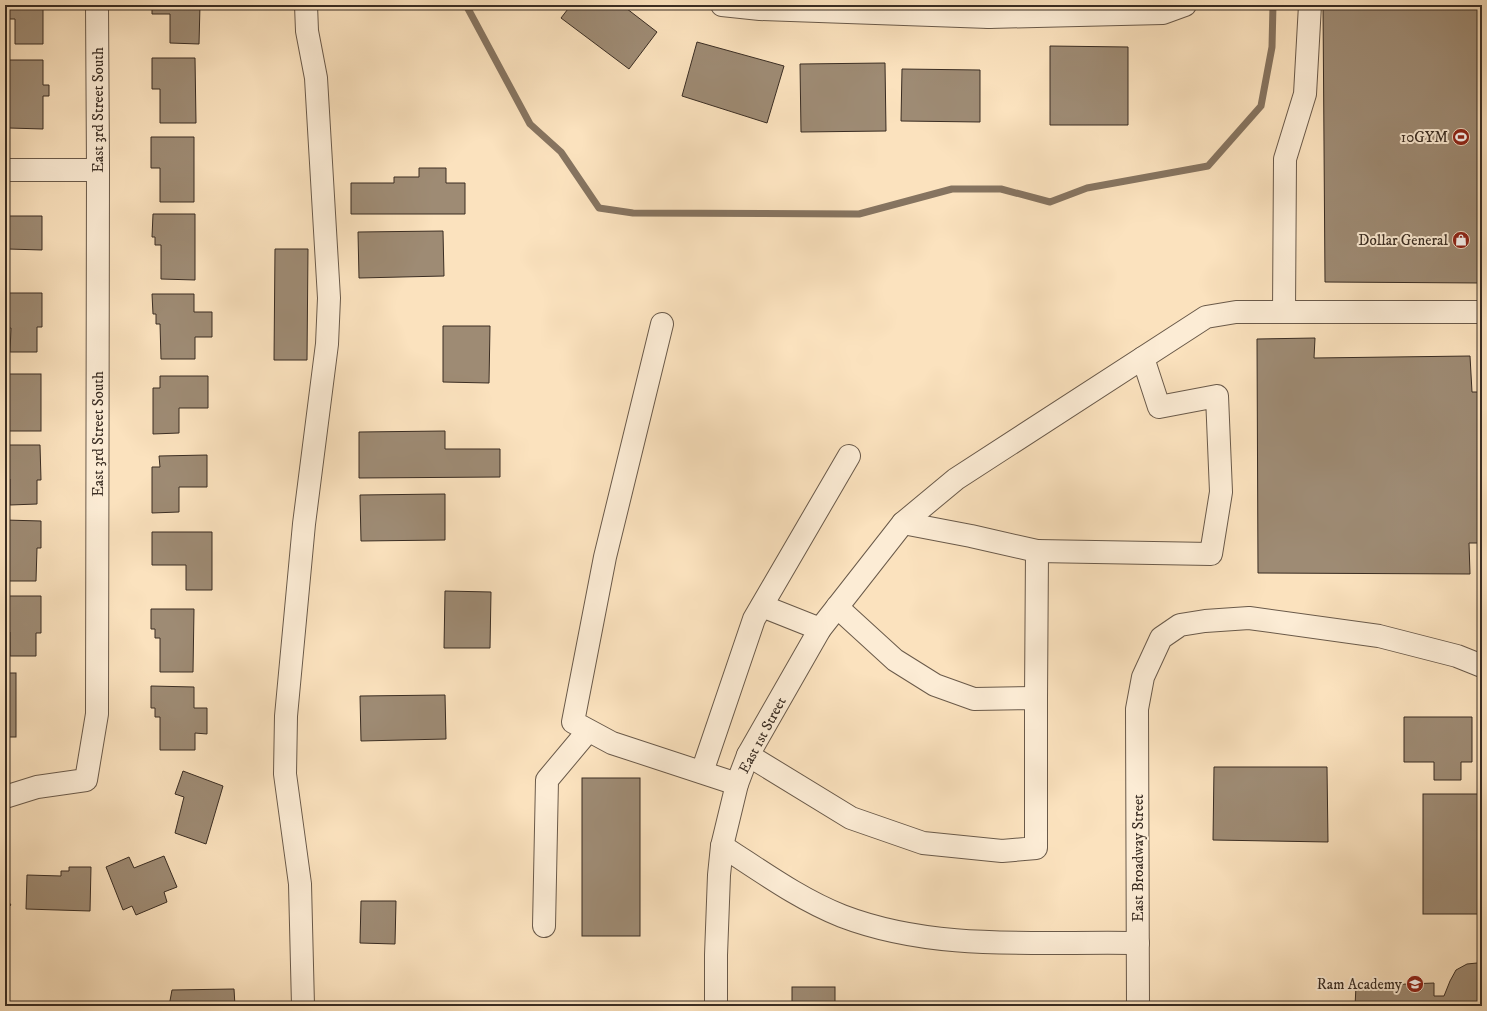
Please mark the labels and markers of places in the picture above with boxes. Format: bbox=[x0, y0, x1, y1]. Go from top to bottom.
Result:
sports icon: 10GYM bbox=[1451, 127, 1471, 147]
place label: 10GYM bbox=[1401, 128, 1448, 147]
shop icon: Dollar General bbox=[1451, 230, 1471, 250]
place label: Dollar General bbox=[1358, 231, 1448, 250]
school or university icon: Ram Academy bbox=[1405, 974, 1425, 994]
place label: Ram Academy bbox=[1317, 975, 1403, 994]

